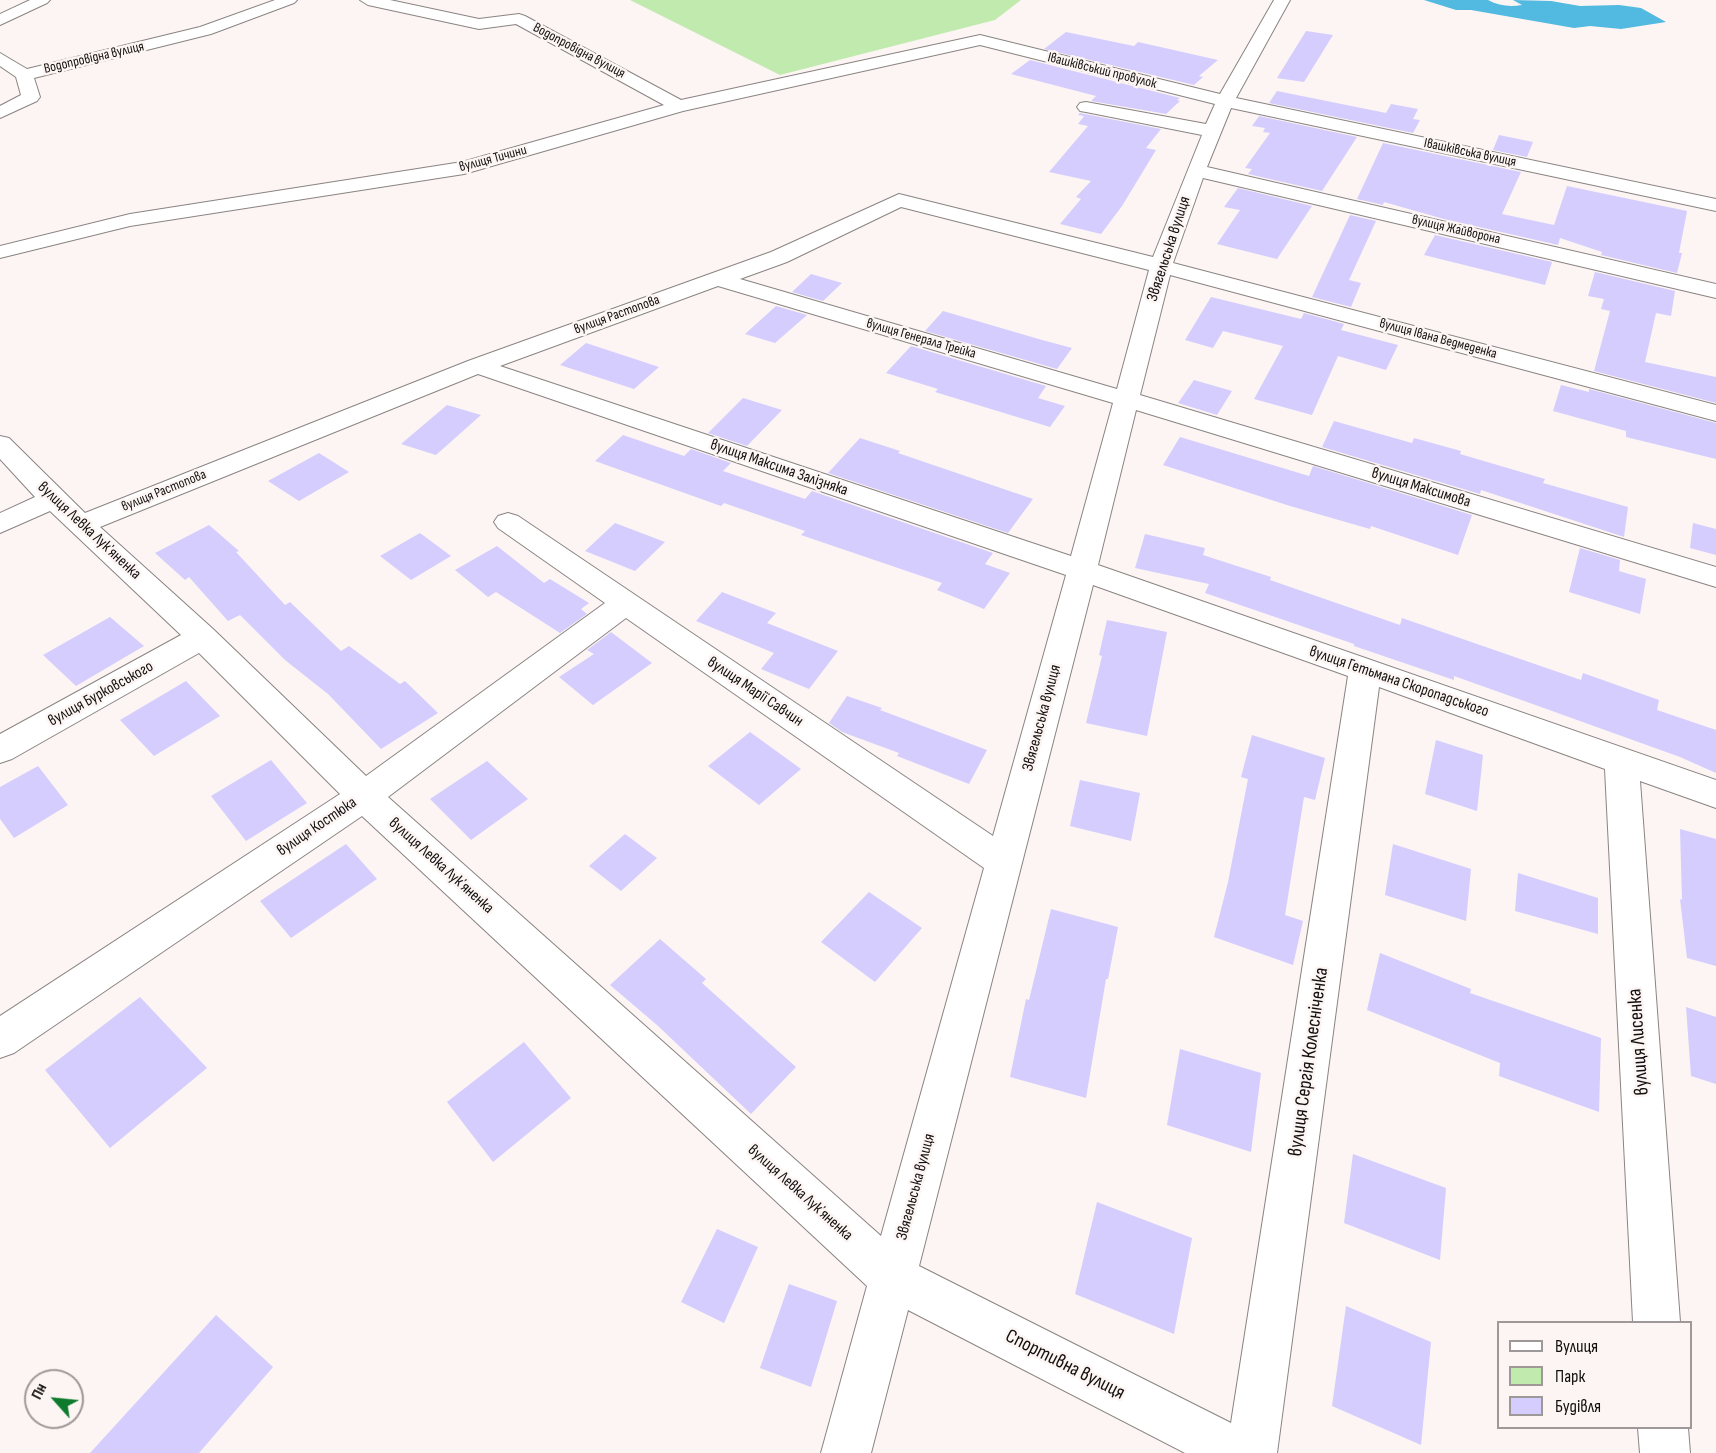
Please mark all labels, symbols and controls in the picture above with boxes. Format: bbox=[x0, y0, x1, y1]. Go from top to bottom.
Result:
street label: Водопровідна вулиця bbox=[530, 20, 628, 82]
street label: Водопровідна вулиця bbox=[42, 38, 146, 78]
street label: Івашківський провулок bbox=[1046, 49, 1158, 93]
street label: Івашківська вулиця bbox=[1422, 135, 1518, 171]
street label: вулиця Тичини bbox=[457, 142, 529, 176]
street label: Звягельська вулиця bbox=[1143, 194, 1195, 304]
street label: вулиця Жайворона bbox=[1410, 212, 1502, 248]
street label: вулиця Растопова bbox=[572, 292, 662, 338]
street label: вулиця Генерала Трейка bbox=[864, 315, 978, 363]
street label: вулиця Івана Ведмеденка bbox=[1377, 315, 1499, 363]
street label: вулиця Максима Залізняка bbox=[708, 435, 850, 501]
street label: вулиця Максимова bbox=[1369, 464, 1473, 512]
street label: вулиця Растопова bbox=[119, 466, 209, 516]
street label: вулиця Левка Лукʼяненка bbox=[33, 478, 145, 584]
street label: вулиця Гетьмана Скоропадського bbox=[1307, 642, 1491, 722]
street label: вулиця Марії Савчин bbox=[703, 653, 807, 731]
street label: вулиця Бурковського bbox=[45, 657, 157, 731]
street label: Звягельська вулиця bbox=[1019, 663, 1065, 773]
street label: вулиця Костюка bbox=[274, 793, 360, 861]
street label: вулиця Левка Лукʼяненка bbox=[385, 814, 497, 918]
street label: вулиця Сергія Колесніченка bbox=[1284, 966, 1334, 1158]
street label: вулиця Лисенка bbox=[1623, 988, 1655, 1096]
street label: Звягельська вулиця bbox=[893, 1132, 939, 1242]
street label: вулиця Левка Лукʼяненка bbox=[744, 1141, 856, 1245]
legend bbox=[1497, 1321, 1692, 1429]
street label: Спортивна вулиця bbox=[1001, 1325, 1129, 1405]
text: Вулиця bbox=[1555, 1336, 1598, 1357]
text: Парк bbox=[1555, 1366, 1585, 1387]
north arrow bbox=[24, 1369, 84, 1429]
text: Пн bbox=[27, 1380, 51, 1403]
text: Будівля bbox=[1555, 1396, 1601, 1417]

